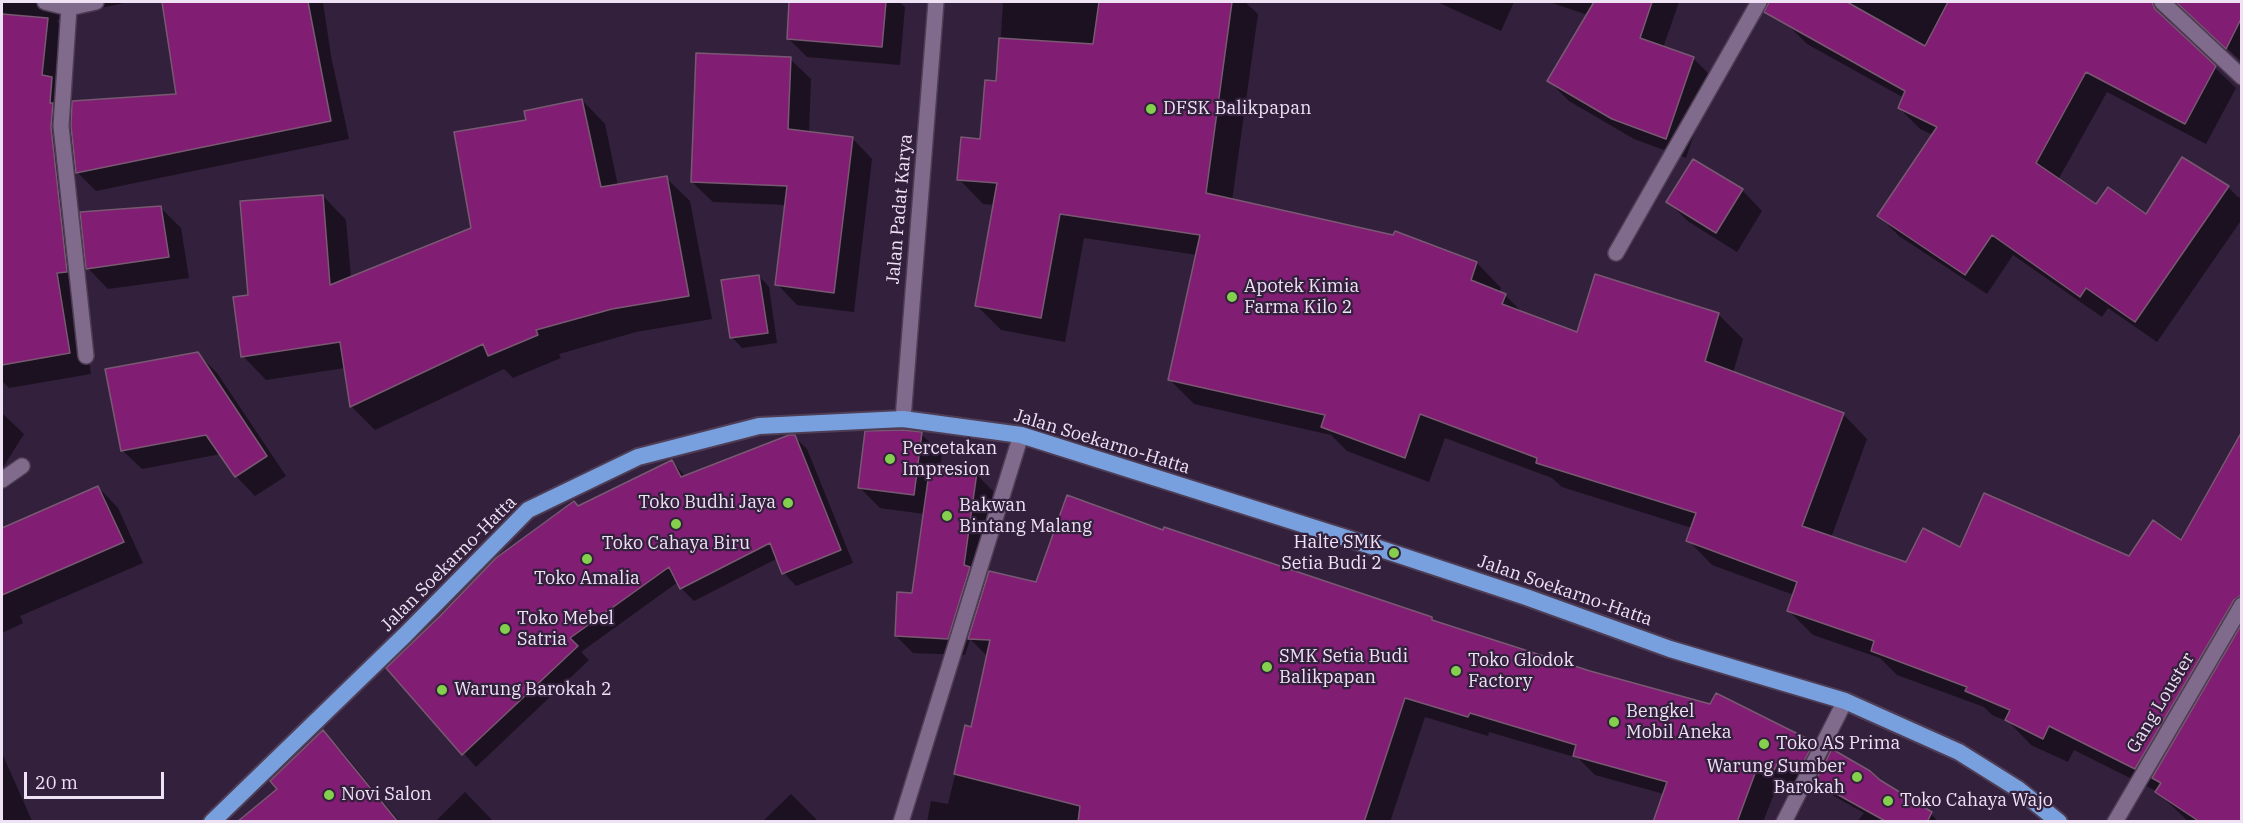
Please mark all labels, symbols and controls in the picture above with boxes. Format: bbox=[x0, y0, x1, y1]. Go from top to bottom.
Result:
place label: DFSK Balikpapan bbox=[1163, 98, 1312, 120]
marker: DFSK Balikpapan bbox=[1144, 102, 1158, 116]
street label: Jalan Padat Karya bbox=[883, 133, 917, 285]
place label: Apotek Kimia Farma Kilo 2 bbox=[1244, 276, 1359, 318]
marker: Apotek Kimia Farma Kilo 2 bbox=[1225, 290, 1239, 304]
street label: Jalan Soekarno-Hatta bbox=[1011, 405, 1193, 479]
place label: Percetakan Impresion bbox=[902, 438, 997, 480]
marker: Percetakan Impresion bbox=[883, 452, 897, 466]
street label: Jalan Soekarno-Hatta bbox=[377, 492, 521, 636]
place label: Toko Budhi Jaya bbox=[638, 492, 776, 514]
place label: Bakwan Bintang Malang bbox=[959, 495, 1092, 538]
marker: Toko Budhi Jaya bbox=[781, 496, 795, 510]
marker: Bakwan Bintang Malang bbox=[940, 509, 954, 523]
marker: Toko Cahaya Biru bbox=[669, 517, 683, 531]
place label: Halte SMK Setia Budi 2 bbox=[1281, 532, 1382, 574]
place label: Toko Cahaya Biru bbox=[602, 533, 750, 555]
marker: Halte SMK Setia Budi 2 bbox=[1387, 546, 1401, 560]
street label: Jalan Soekarno-Hatta bbox=[1475, 551, 1655, 631]
marker: Toko Amalia bbox=[580, 552, 594, 566]
place label: Toko Amalia bbox=[534, 568, 640, 590]
place label: Toko Mebel Satria bbox=[517, 608, 614, 650]
marker: Toko Mebel Satria bbox=[498, 622, 512, 636]
place label: SMK Setia Budi Balikpapan bbox=[1279, 646, 1408, 688]
street label: Gang Louster bbox=[2123, 649, 2199, 757]
place label: Toko Glodok Factory bbox=[1468, 650, 1574, 692]
marker: SMK Setia Budi Balikpapan bbox=[1260, 660, 1274, 674]
marker: Toko Glodok Factory bbox=[1449, 664, 1463, 678]
place label: Warung Barokah 2 bbox=[454, 679, 612, 701]
marker: Warung Barokah 2 bbox=[435, 683, 449, 697]
place label: Bengkel Mobil Aneka bbox=[1626, 701, 1732, 744]
marker: Bengkel Mobil Aneka bbox=[1607, 715, 1621, 729]
place label: Toko AS Prima bbox=[1776, 733, 1900, 755]
marker: Toko AS Prima bbox=[1757, 737, 1771, 751]
place label: Warung Sumber Barokah bbox=[1706, 756, 1845, 798]
scale bar bbox=[27, 760, 166, 798]
marker: Warung Sumber Barokah bbox=[1850, 770, 1864, 784]
text: 20 m bbox=[35, 771, 78, 794]
place label: Novi Salon bbox=[341, 784, 432, 806]
marker: Novi Salon bbox=[322, 788, 336, 802]
place label: Toko Cahaya Wajo bbox=[1900, 790, 2053, 812]
marker: Toko Cahaya Wajo bbox=[1881, 794, 1895, 808]

